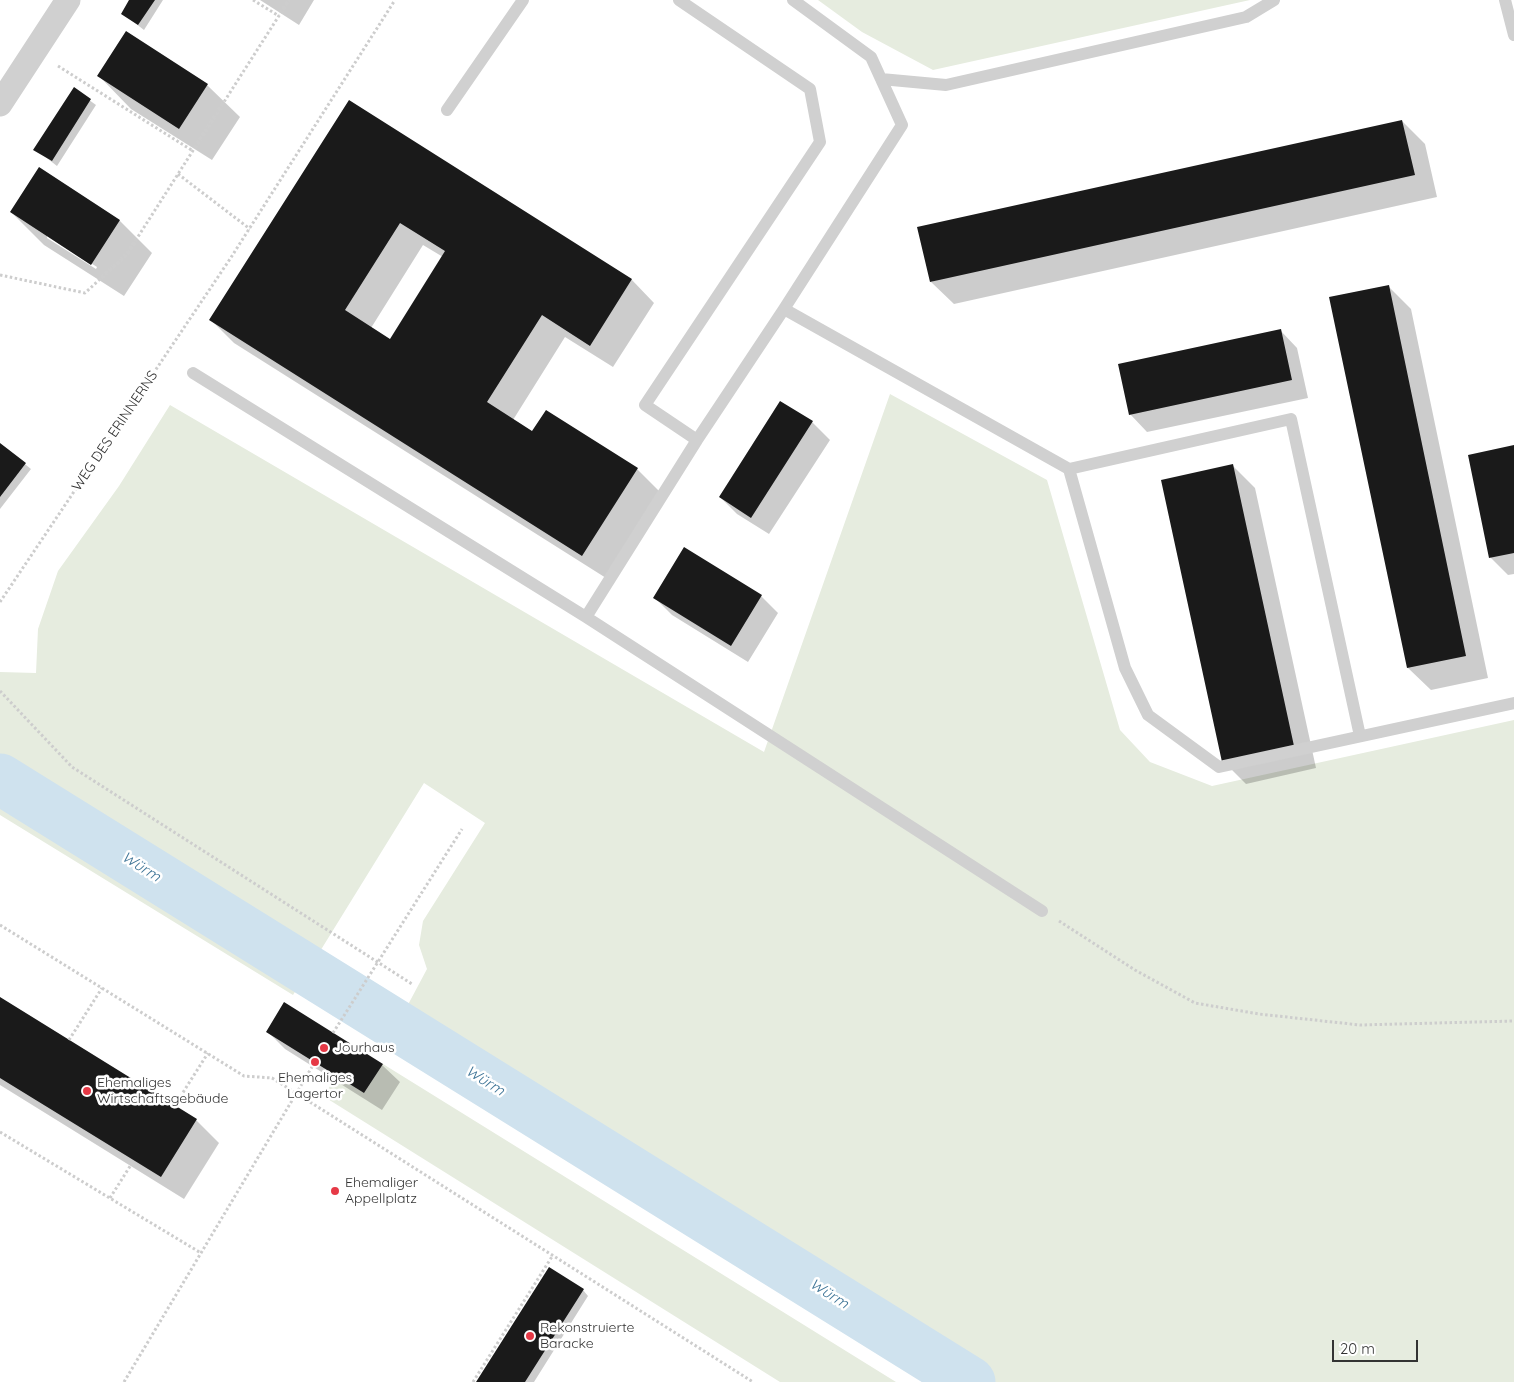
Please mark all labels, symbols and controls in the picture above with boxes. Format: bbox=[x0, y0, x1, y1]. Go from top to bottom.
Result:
street label: WEG DES ERINNERNS bbox=[69, 368, 161, 494]
water label: Würm bbox=[118, 848, 164, 886]
place label: Jourhaus bbox=[334, 1040, 395, 1056]
marker: Jourhaus bbox=[318, 1042, 330, 1054]
marker: Ehemaliges Lagertor bbox=[309, 1056, 321, 1068]
water label: Würm bbox=[462, 1062, 508, 1100]
place label: Ehemaliges Lagertor bbox=[278, 1070, 352, 1102]
place label: Ehemaliges Wirtschaftsgebäude bbox=[97, 1075, 228, 1108]
marker: Ehemaliges Wirtschaftsgebäude bbox=[81, 1085, 93, 1097]
place label: Ehemaliger Appellplatz bbox=[345, 1175, 418, 1208]
marker: Ehemaliger Appellplatz bbox=[329, 1185, 341, 1197]
water label: Würm bbox=[806, 1275, 852, 1313]
place label: Rekonstruierte Baracke bbox=[540, 1320, 634, 1352]
marker: Rekonstruierte Baracke bbox=[524, 1330, 536, 1342]
scale bar bbox=[1334, 1330, 1420, 1362]
text: 20 m bbox=[1340, 1339, 1375, 1358]

